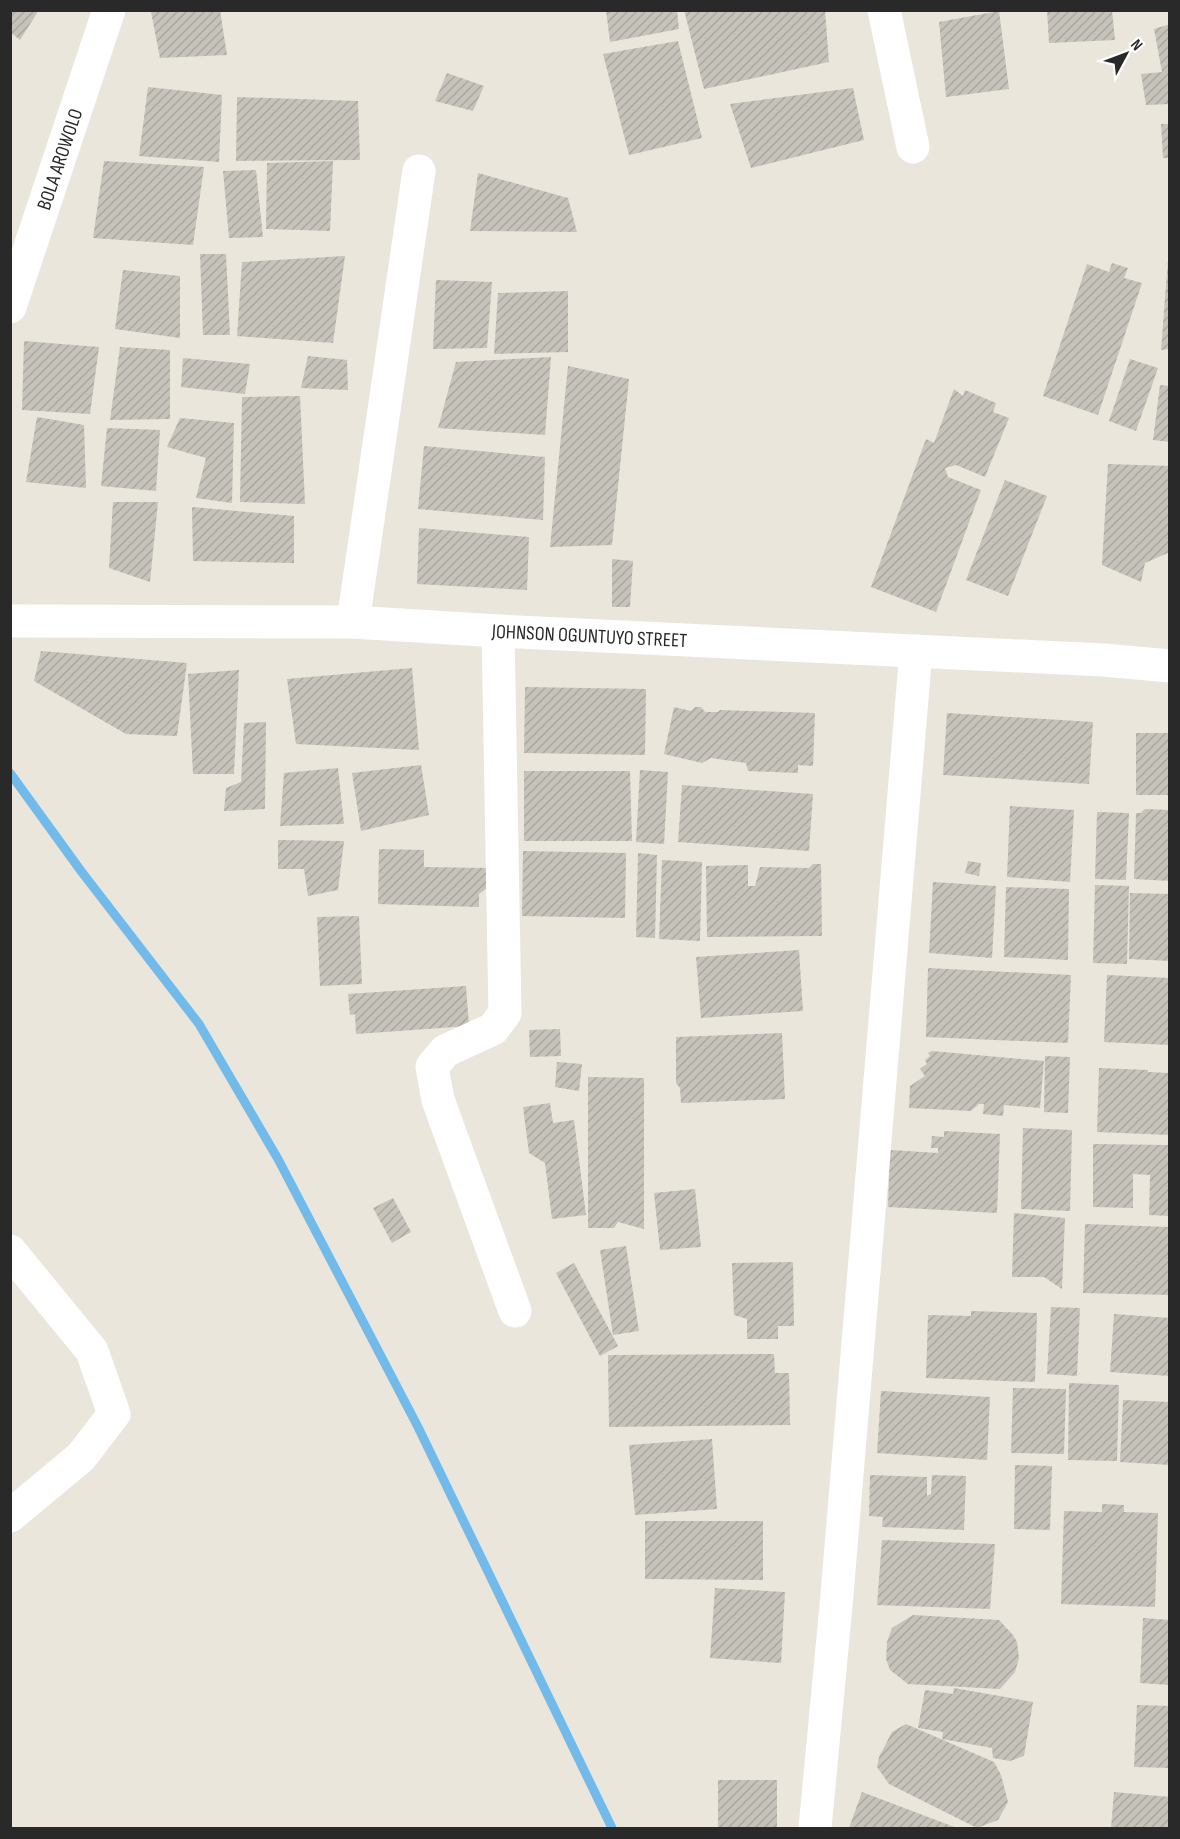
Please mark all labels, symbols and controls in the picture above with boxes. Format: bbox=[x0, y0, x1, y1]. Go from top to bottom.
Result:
north arrow bbox=[1096, 24, 1156, 84]
text: N bbox=[1126, 36, 1146, 55]
street label: BOLA AROWOLO bbox=[32, 106, 88, 213]
street label: JOHNSON OGUNTUYO STREET bbox=[490, 620, 688, 653]

